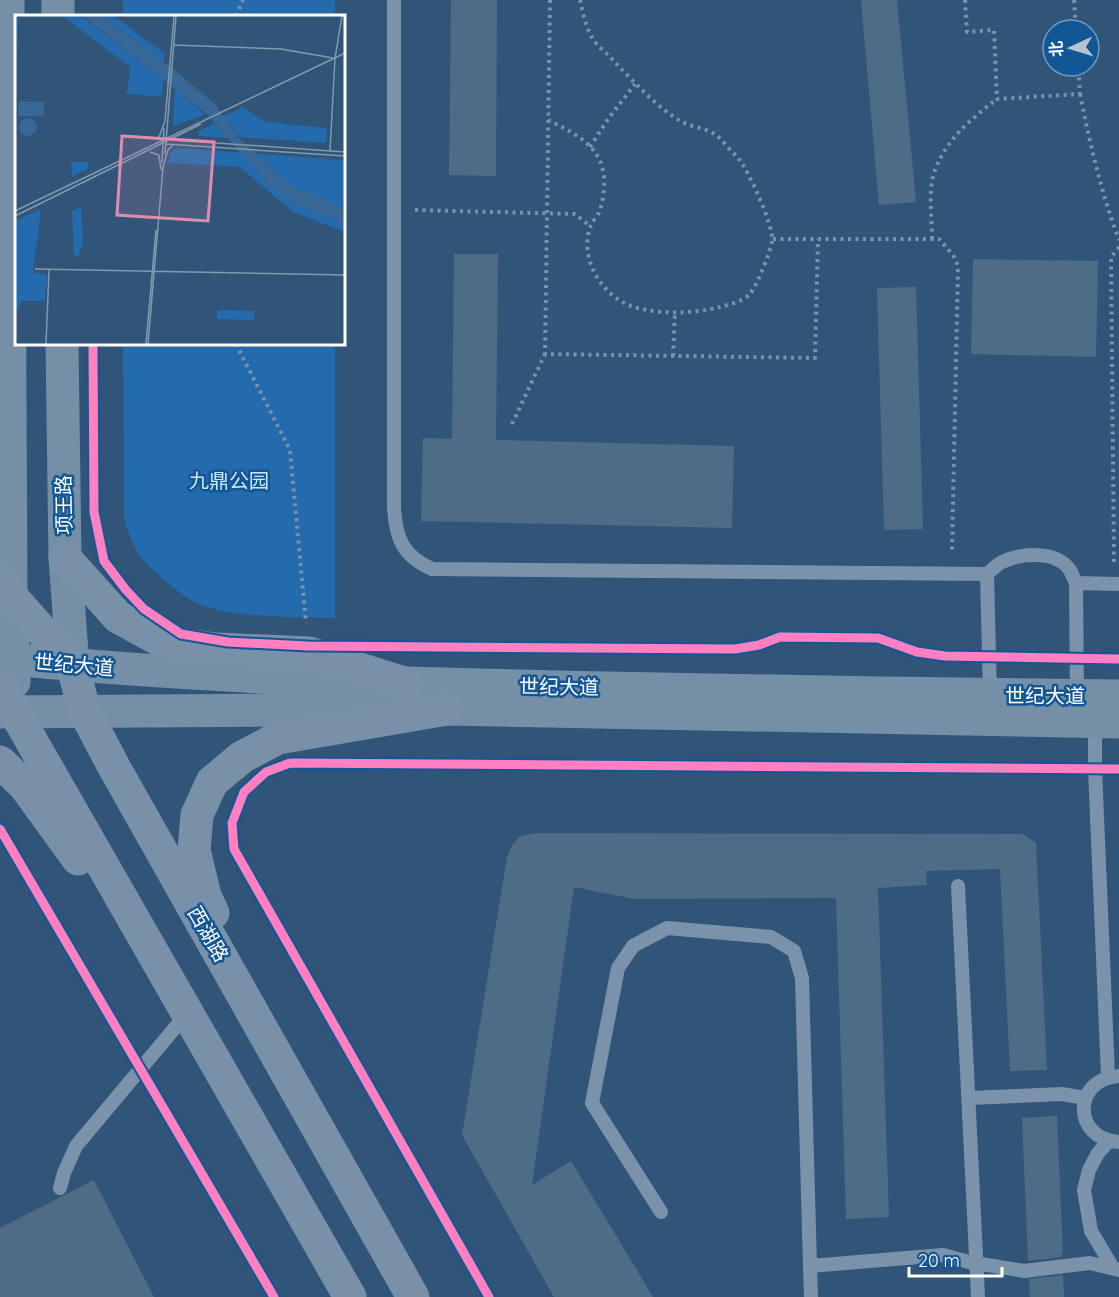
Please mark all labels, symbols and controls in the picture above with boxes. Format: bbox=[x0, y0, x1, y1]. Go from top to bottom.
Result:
inset map bbox=[15, 15, 345, 345]
north arrow bbox=[1041, 18, 1101, 78]
text: 北 bbox=[1046, 40, 1067, 58]
park label: 九鼎公园 bbox=[189, 468, 269, 493]
street label: 项王路 bbox=[50, 475, 77, 535]
street label: 世纪大道 bbox=[33, 649, 115, 680]
street label: 世纪大道 bbox=[519, 673, 599, 700]
street label: 世纪大道 bbox=[1005, 683, 1085, 708]
street label: 西湖路 bbox=[183, 902, 234, 966]
scale bar bbox=[909, 1240, 1002, 1278]
text: 20 m bbox=[918, 1249, 960, 1272]

